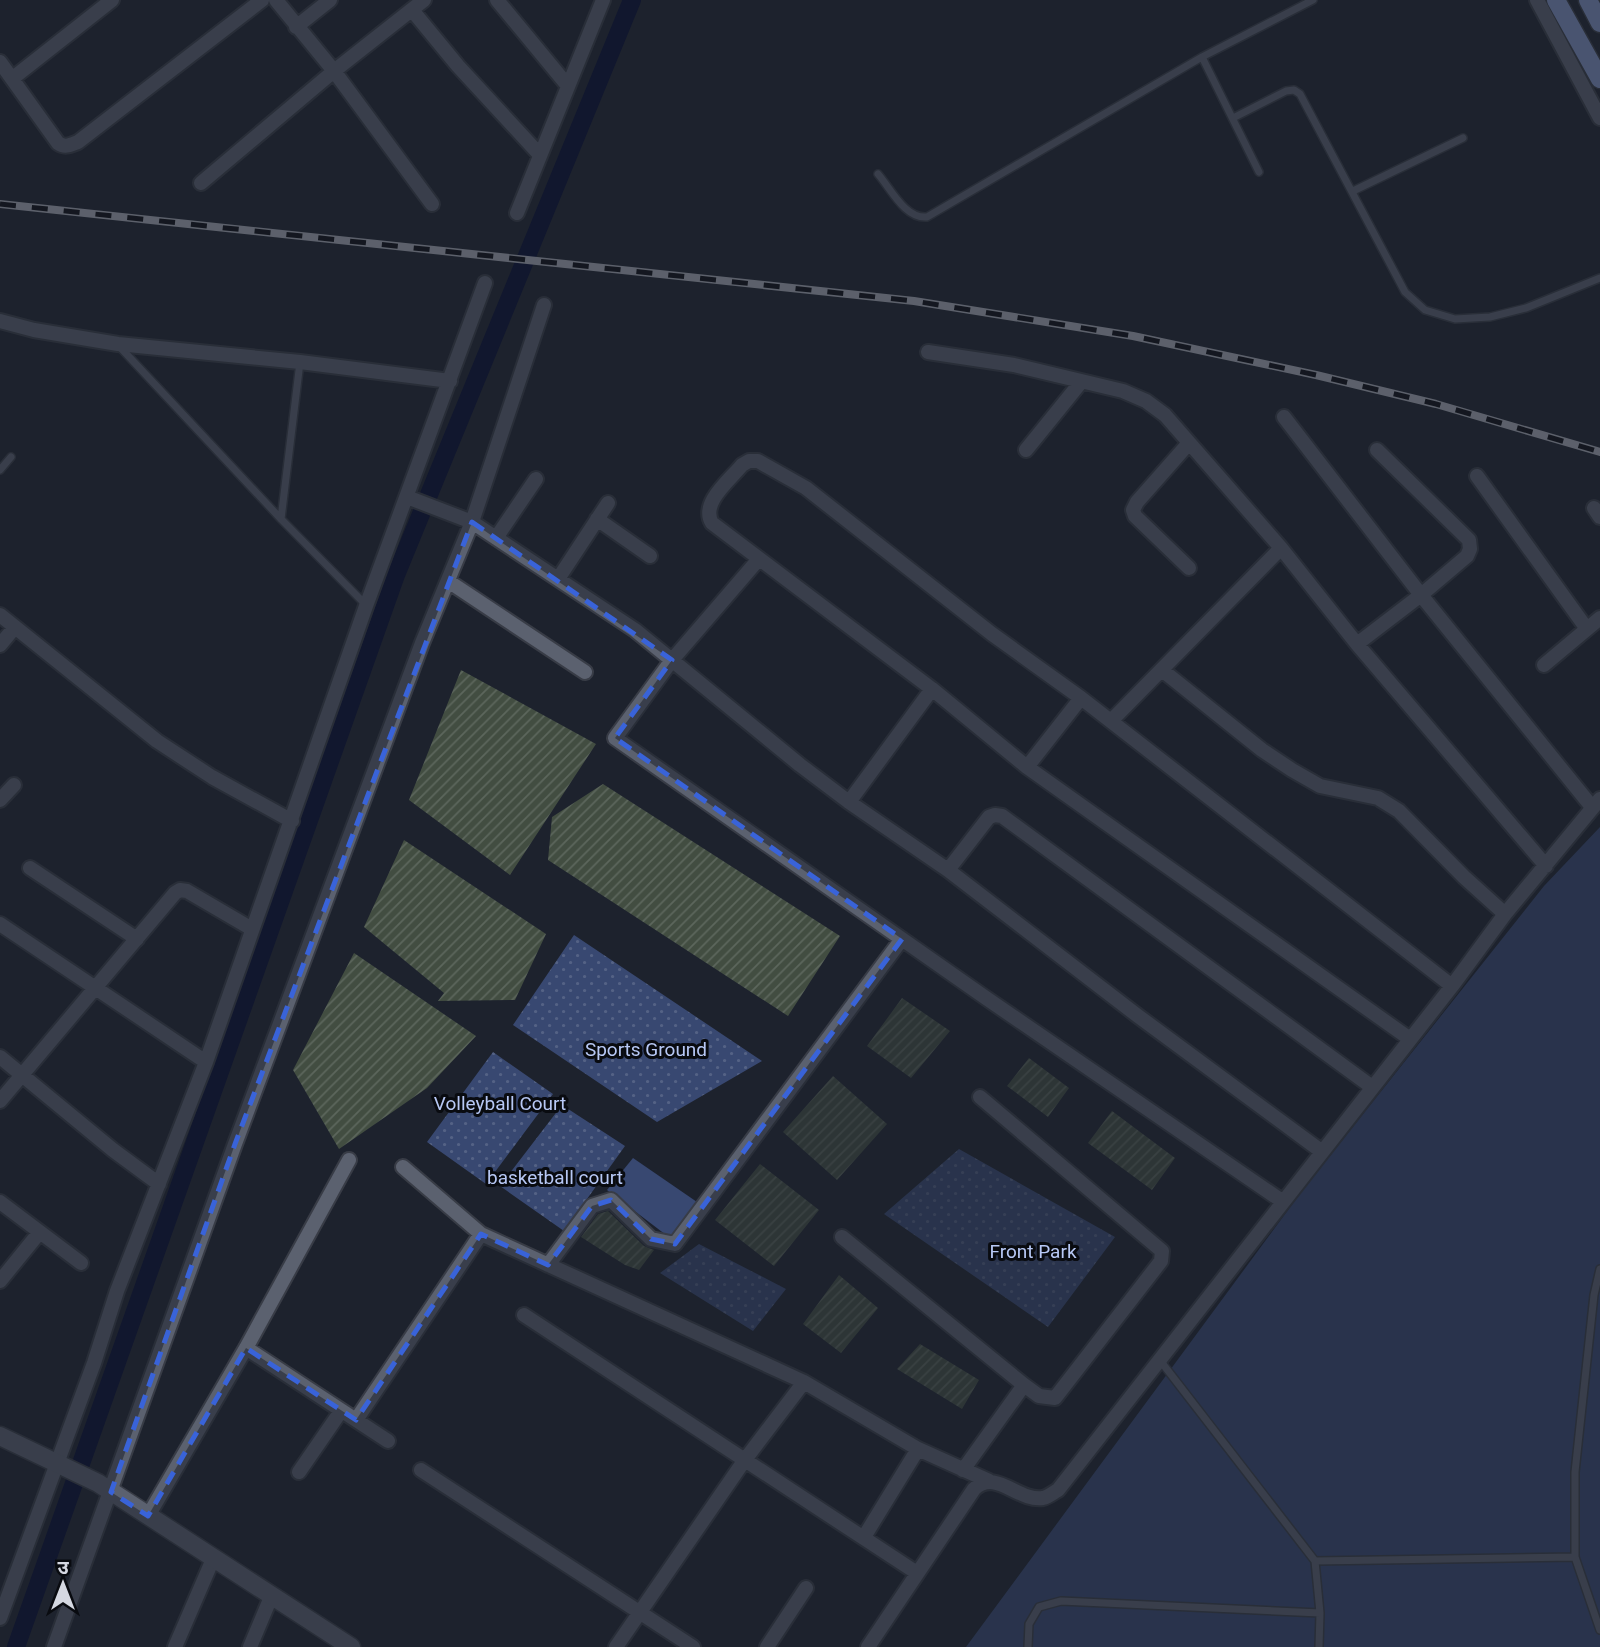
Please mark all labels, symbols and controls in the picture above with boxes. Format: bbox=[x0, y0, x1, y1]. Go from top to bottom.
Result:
park label: Sports Ground bbox=[585, 1038, 707, 1061]
park label: Volleyball Court bbox=[434, 1092, 566, 1115]
park label: basketball court bbox=[487, 1166, 623, 1189]
park label: Front Park bbox=[989, 1240, 1077, 1263]
north arrow bbox=[28, 1549, 98, 1619]
text: उ bbox=[57, 1556, 69, 1579]

